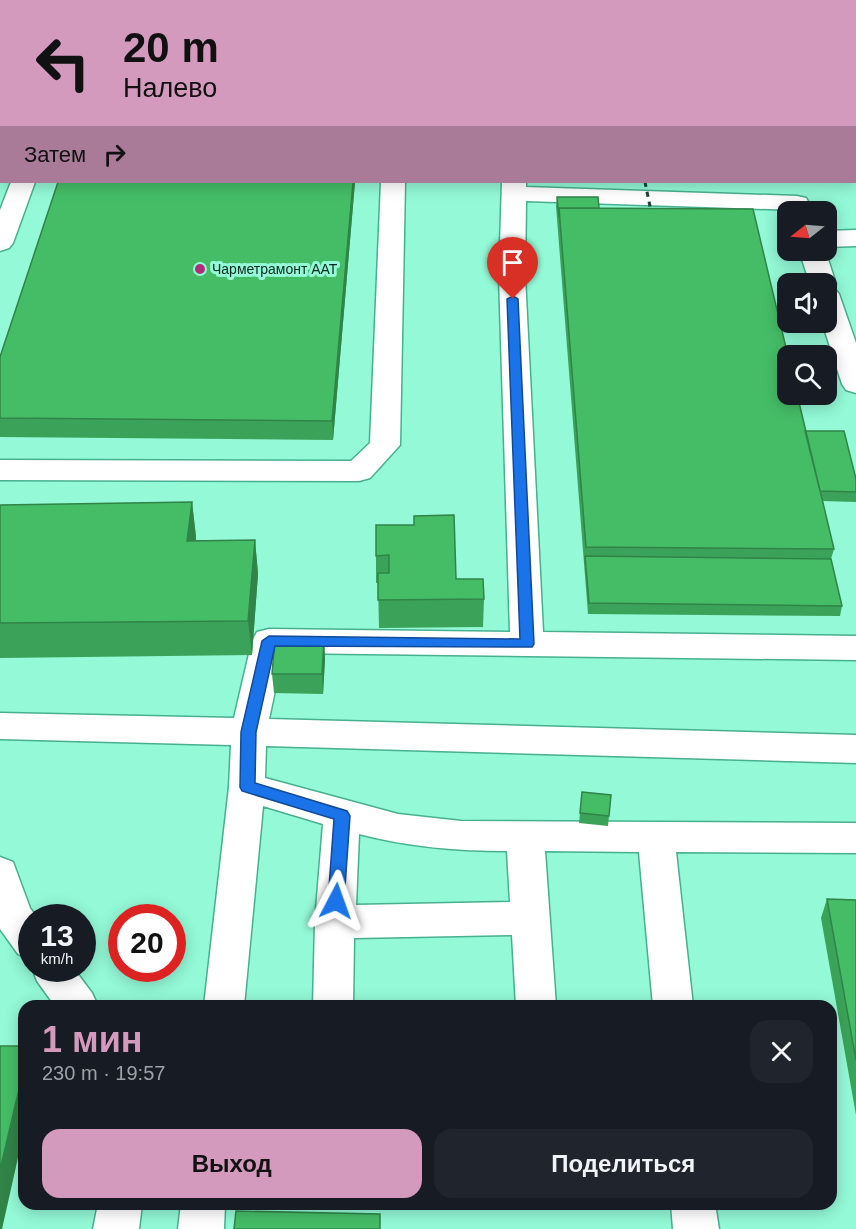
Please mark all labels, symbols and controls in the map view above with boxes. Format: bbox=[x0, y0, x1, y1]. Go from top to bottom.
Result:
icon: left bbox=[24, 24, 102, 102]
text: 20 m bbox=[123, 24, 219, 71]
text: Налево bbox=[123, 73, 217, 103]
icon: right bbox=[98, 138, 131, 171]
text: Затем bbox=[24, 142, 86, 167]
north arrow bbox=[777, 201, 837, 261]
map controls bbox=[777, 201, 837, 405]
pin bbox=[487, 237, 538, 299]
icon: arrive bbox=[496, 246, 529, 279]
place label: Чарметрамонт ААТ bbox=[212, 261, 338, 277]
marker: Чарметрамонт ААТ bbox=[193, 262, 207, 276]
button: sound bbox=[777, 273, 837, 333]
button: search bbox=[777, 345, 837, 405]
position arrow bbox=[304, 869, 368, 933]
speed limit sign: 20 bbox=[108, 904, 186, 982]
text: 13 bbox=[40, 919, 74, 952]
text: km/h bbox=[41, 950, 73, 967]
text: 1 мин bbox=[42, 1019, 143, 1060]
button: close bbox=[750, 1020, 813, 1083]
text: 230 m · 19:57 bbox=[42, 1062, 165, 1084]
button: Выход bbox=[42, 1129, 422, 1198]
button: Поделиться bbox=[434, 1129, 813, 1198]

